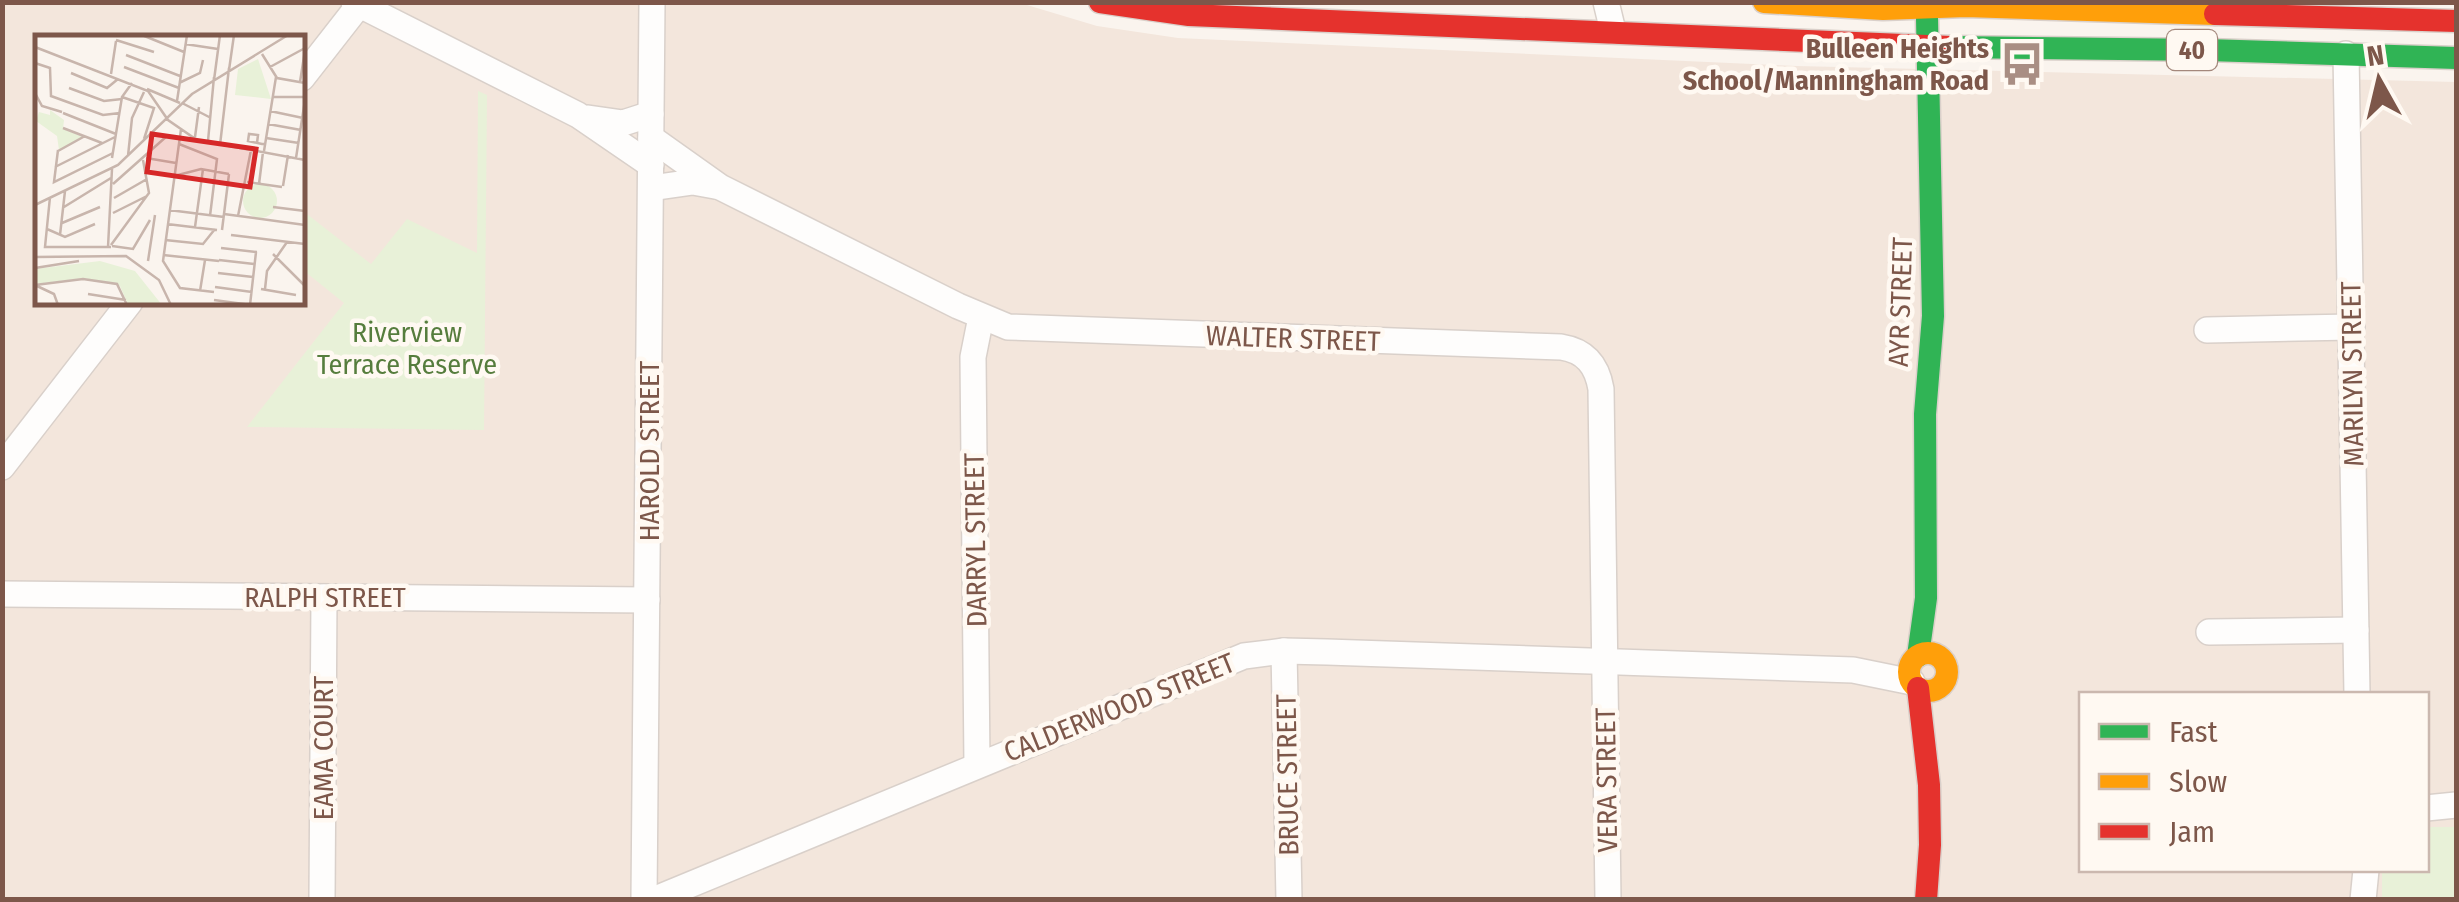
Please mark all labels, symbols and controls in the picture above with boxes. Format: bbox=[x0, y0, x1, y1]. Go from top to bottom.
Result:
road number: 40 bbox=[2167, 30, 2217, 70]
north arrow bbox=[2329, 30, 2429, 130]
place label: Bulleen Heights School/Manningham Road bbox=[1683, 32, 1989, 97]
inset map bbox=[35, 35, 305, 305]
text: N bbox=[2365, 38, 2386, 73]
bus stop icon: Bulleen Heights School/Manningham Road bbox=[1998, 40, 2046, 88]
street label: AYR STREET bbox=[1882, 237, 1919, 367]
street label: MARILYN STREET bbox=[2334, 281, 2371, 467]
park label: Riverview Terrace Reserve bbox=[317, 316, 497, 381]
street label: WALTER STREET bbox=[1205, 319, 1381, 358]
street label: HAROLD STREET bbox=[633, 361, 666, 541]
street label: DARRYL STREET bbox=[957, 453, 994, 627]
street label: RALPH STREET bbox=[244, 581, 406, 614]
street label: CALDERWOOD STREET bbox=[999, 646, 1239, 769]
street label: EAMA COURT bbox=[307, 676, 340, 820]
legend bbox=[2079, 692, 2429, 872]
street label: BRUCE STREET bbox=[1270, 694, 1305, 856]
street label: VERA STREET bbox=[1589, 707, 1624, 853]
text: Fast bbox=[2169, 714, 2218, 750]
text: Slow bbox=[2169, 764, 2227, 800]
text: Jam bbox=[2169, 814, 2215, 850]

